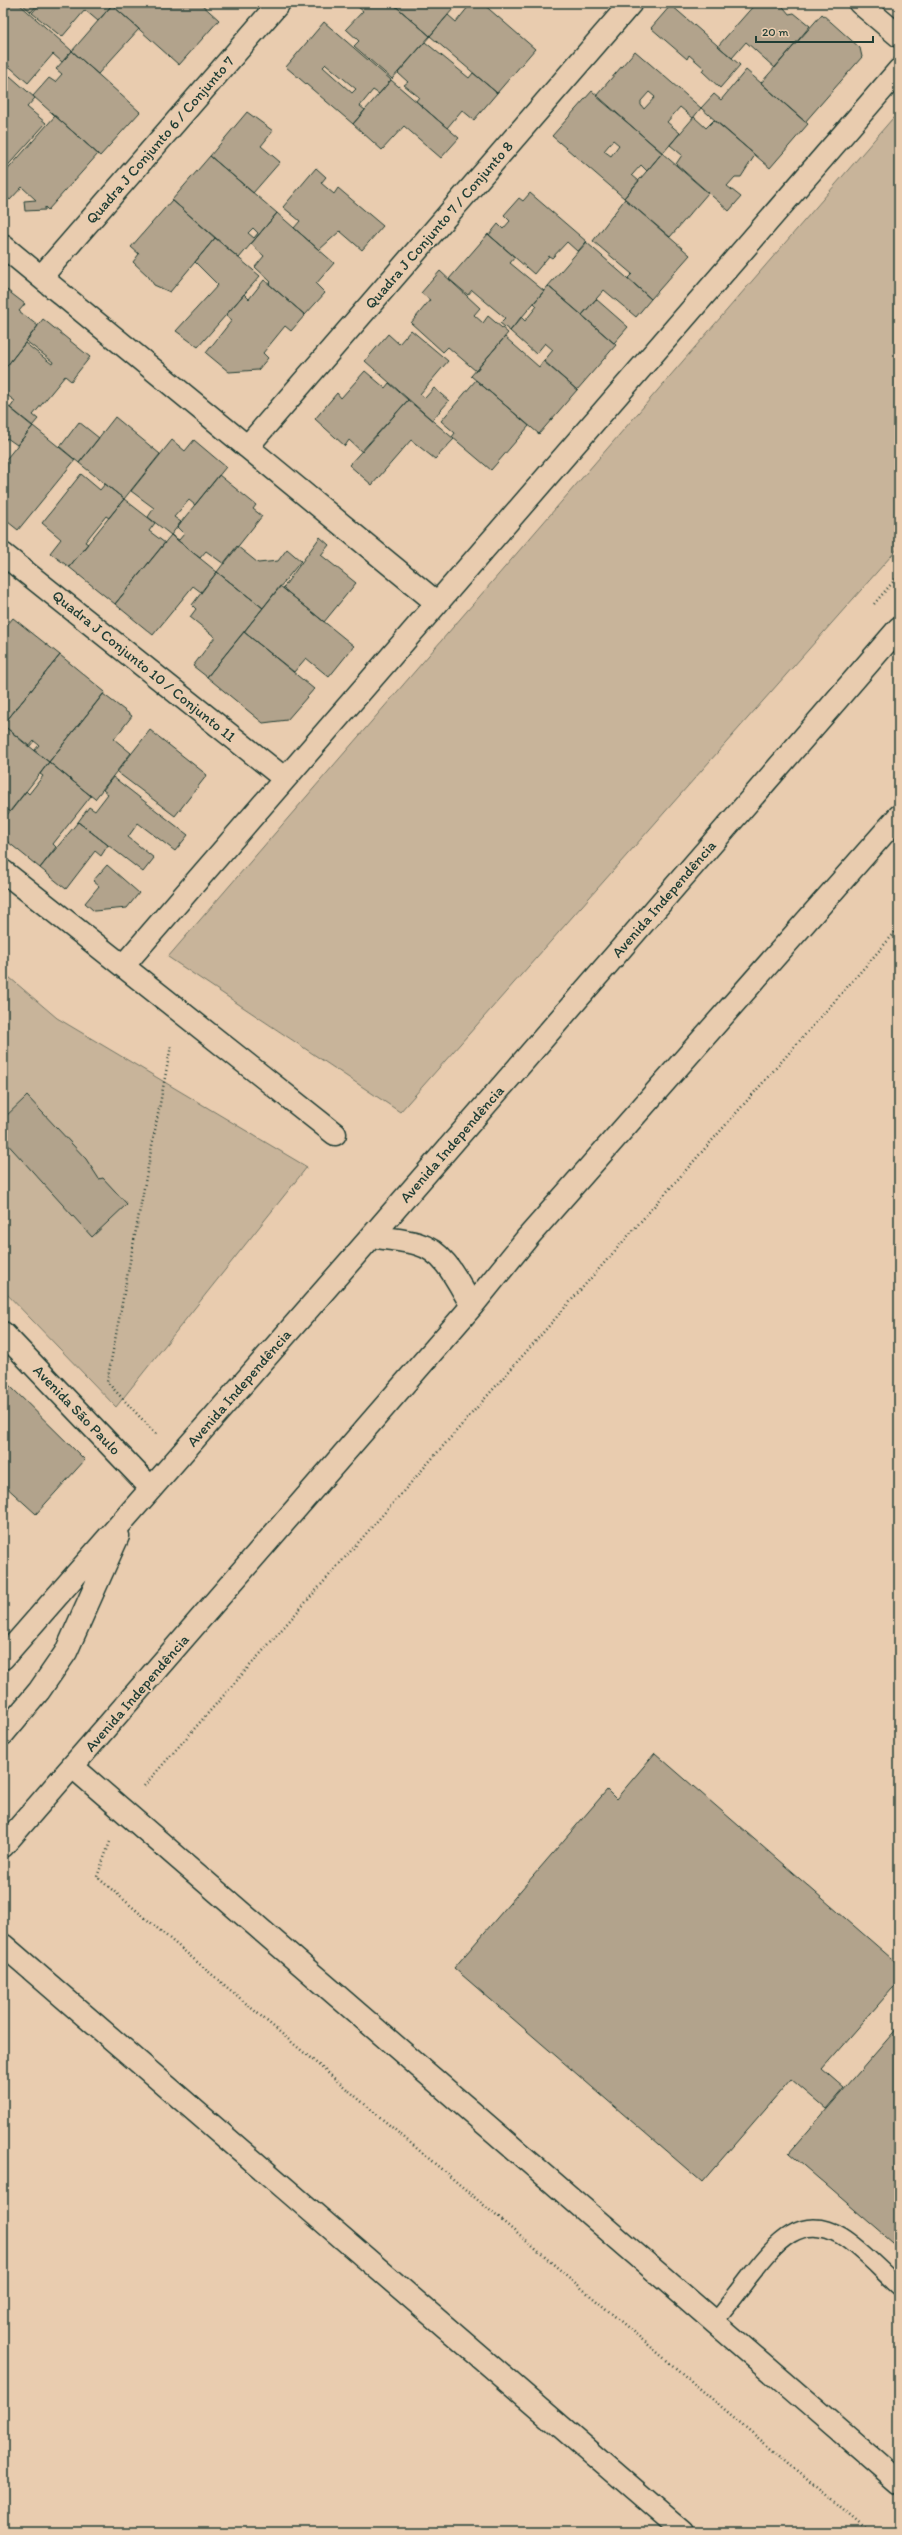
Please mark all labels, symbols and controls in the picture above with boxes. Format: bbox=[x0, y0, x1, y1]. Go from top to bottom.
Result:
scale bar bbox=[756, 18, 873, 44]
text: 20 m bbox=[762, 25, 789, 39]
street label: Quadra J Conjunto 6 / Conjunto 7 bbox=[82, 52, 238, 228]
street label: Quadra J Conjunto 7 / Conjunto 8 bbox=[361, 137, 517, 313]
street label: Quadra J Conjunto 10 / Conjunto 11 bbox=[48, 586, 240, 746]
street label: Avenida Independência bbox=[608, 836, 720, 961]
street label: Avenida Independência bbox=[396, 1081, 508, 1206]
street label: Avenida Independência bbox=[183, 1325, 295, 1450]
street label: Avenida São Paulo bbox=[29, 1361, 125, 1459]
street label: Avenida Independência bbox=[81, 1630, 193, 1755]

